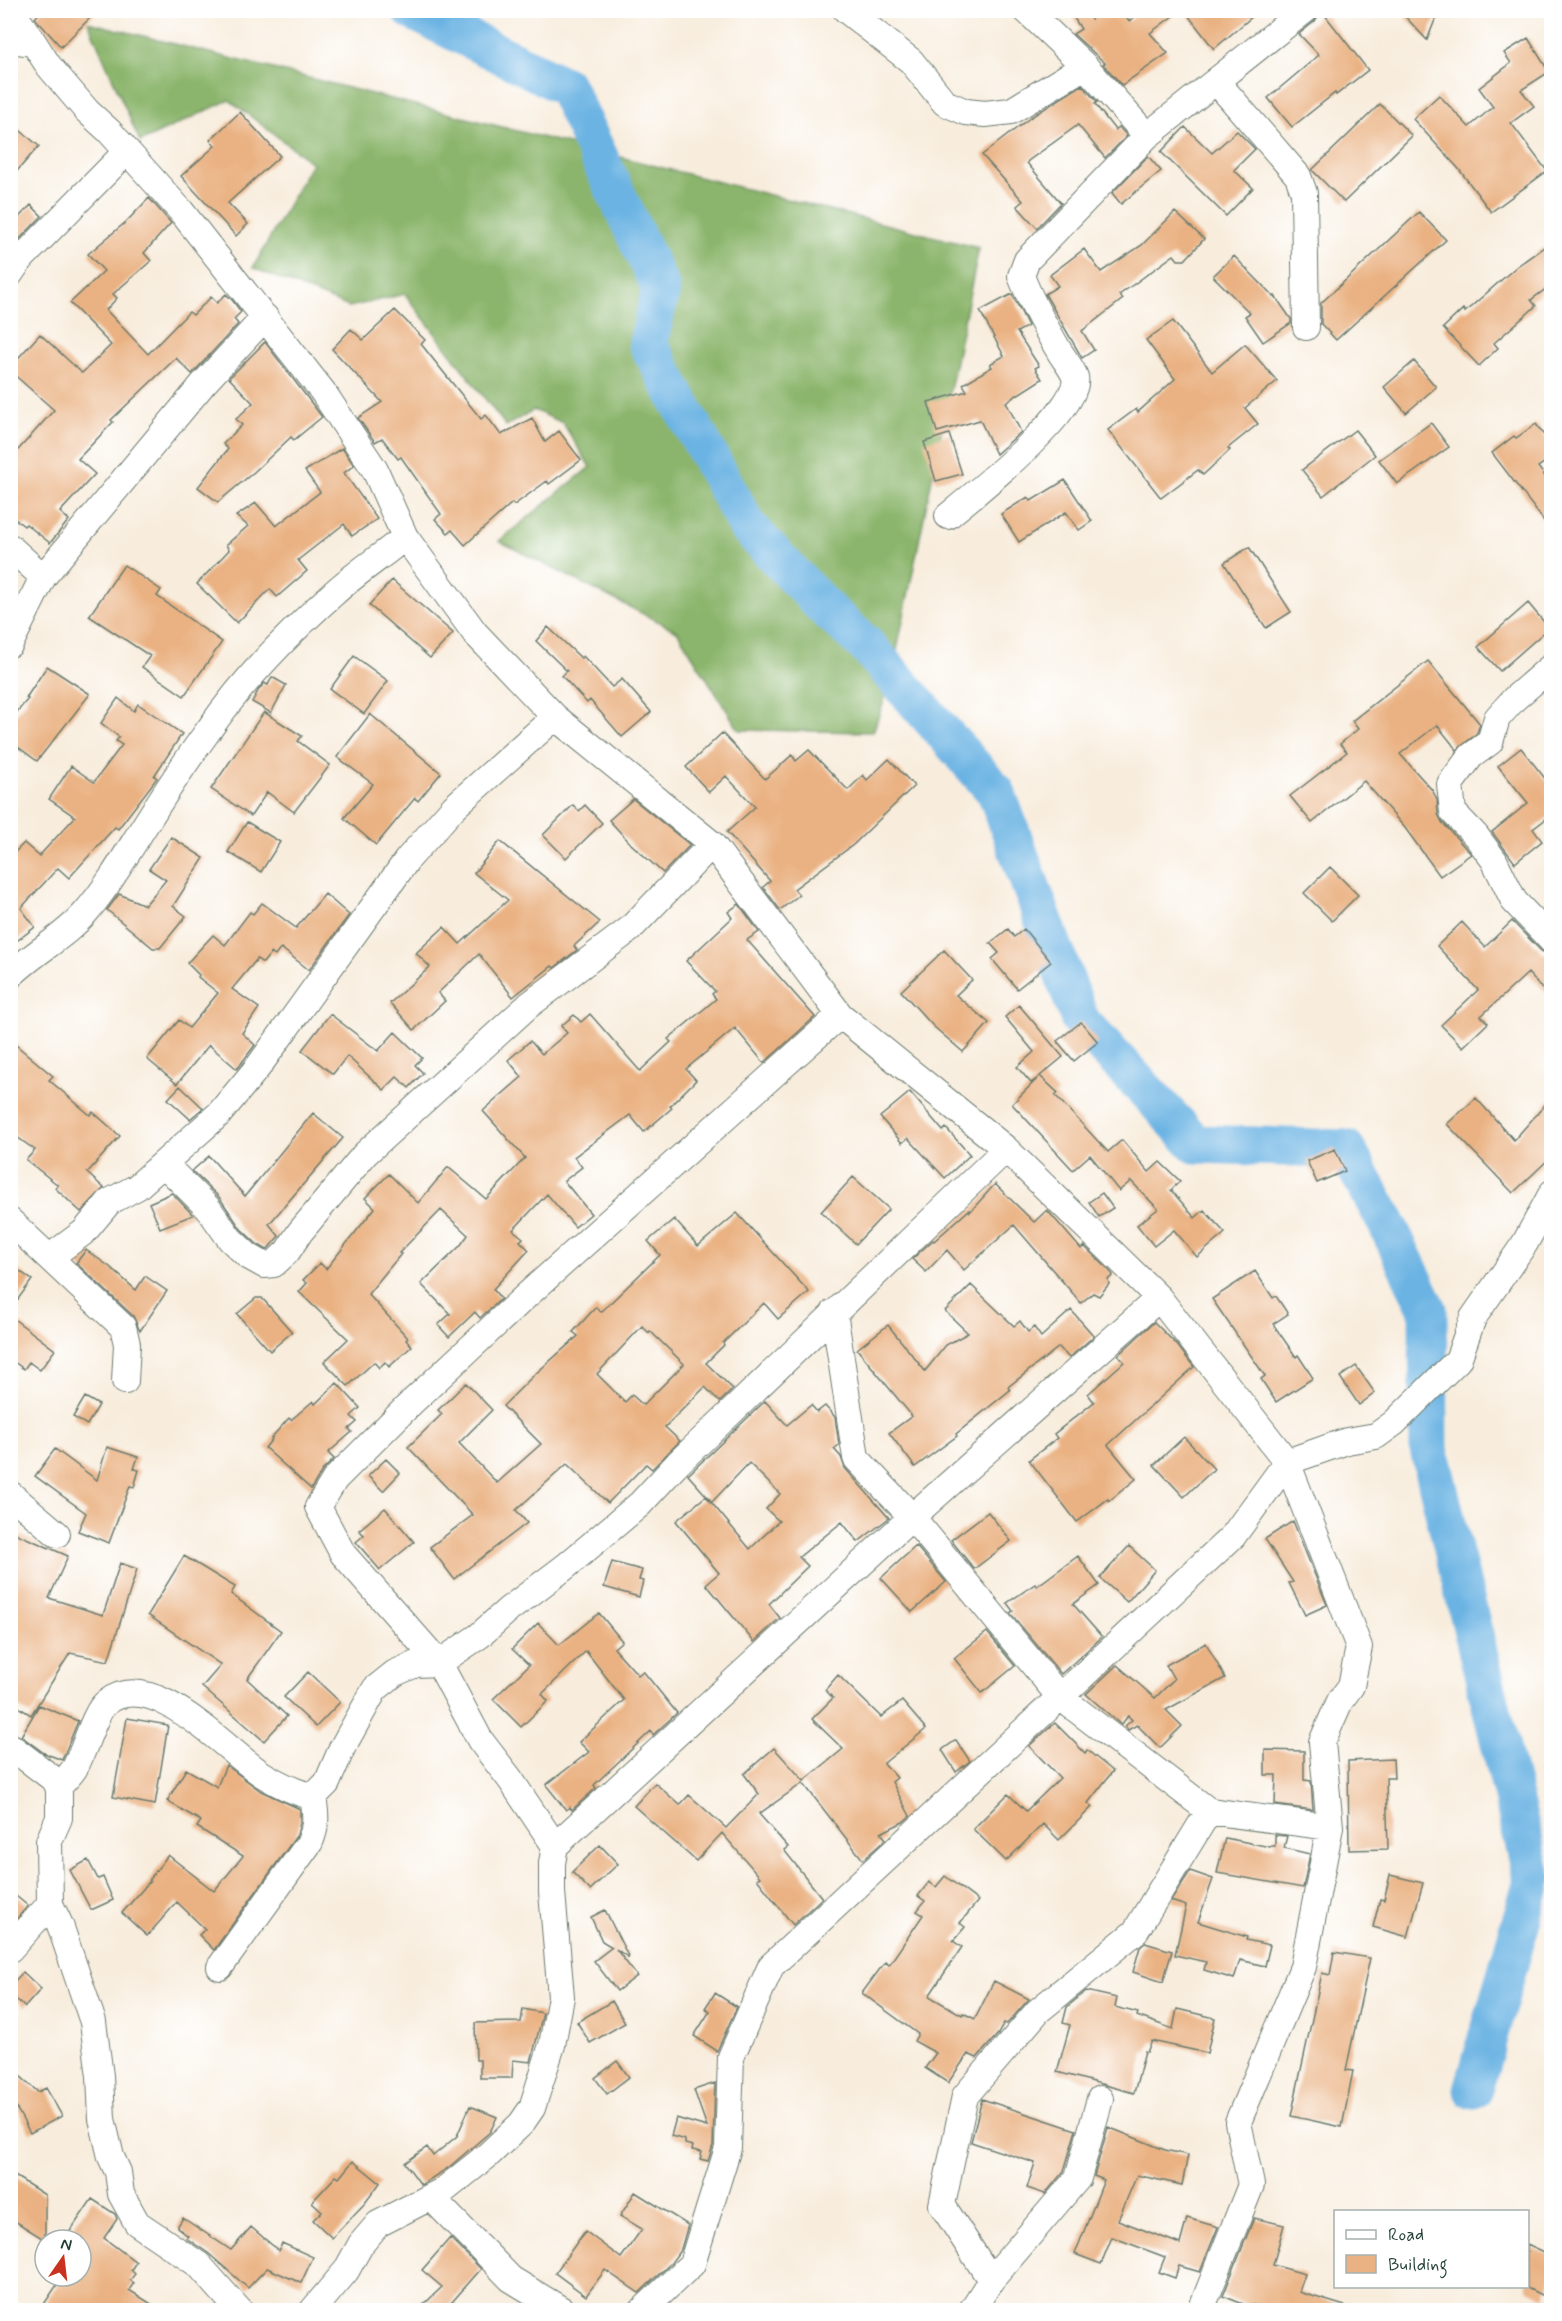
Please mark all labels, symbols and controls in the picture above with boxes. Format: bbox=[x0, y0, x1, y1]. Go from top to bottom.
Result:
legend bbox=[1334, 2210, 1529, 2288]
text: Road bbox=[1388, 2223, 1424, 2247]
north arrow bbox=[33, 2228, 93, 2288]
text: N bbox=[59, 2233, 74, 2256]
text: Building bbox=[1388, 2253, 1448, 2279]

